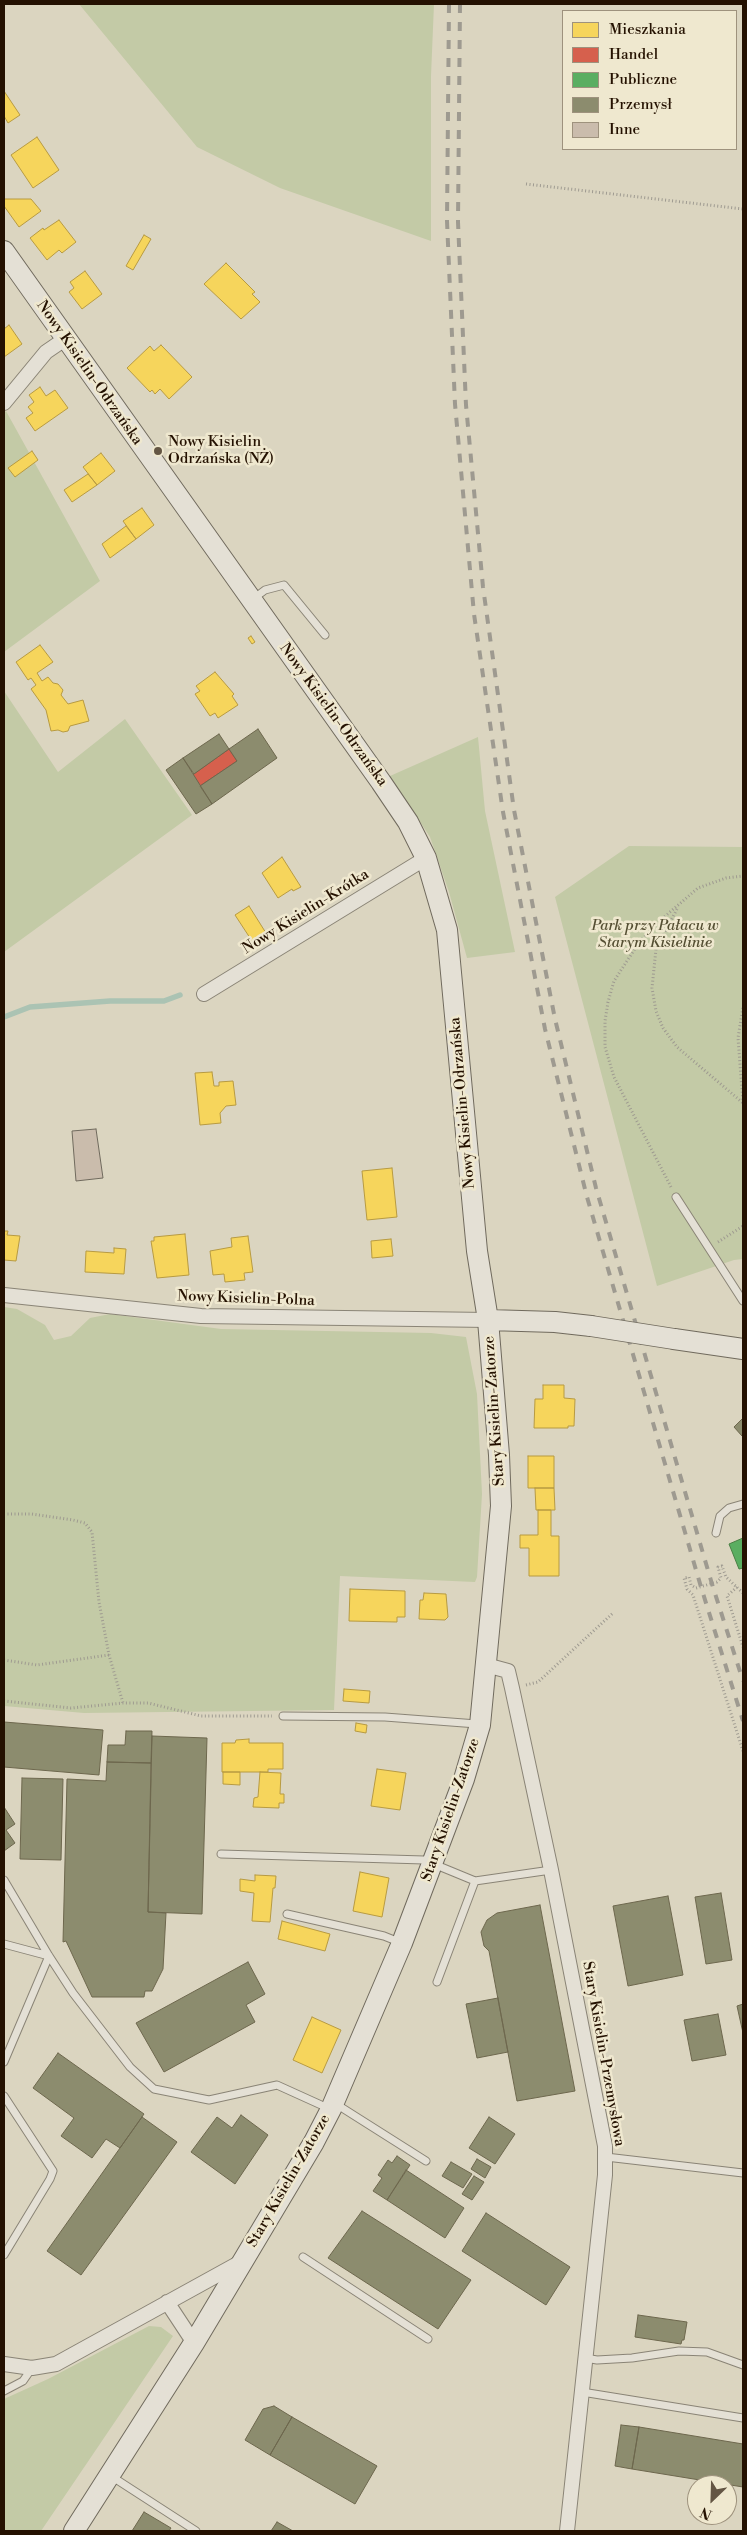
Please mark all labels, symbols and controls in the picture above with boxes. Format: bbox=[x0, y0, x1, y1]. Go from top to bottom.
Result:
legend bbox=[562, 10, 737, 150]
text: Mieszkania bbox=[609, 20, 686, 39]
text: Handel bbox=[609, 45, 658, 64]
text: Publiczne bbox=[609, 70, 677, 89]
text: Przemysł bbox=[609, 95, 672, 114]
text: Inne bbox=[609, 120, 640, 139]
street label: Nowy Kisielin-Odrzańska bbox=[32, 297, 146, 449]
place label: Nowy Kisielin Odrzańska (NŻ) bbox=[168, 433, 274, 468]
marker: Nowy Kisielin Odrzańska (NŻ) bbox=[152, 445, 164, 457]
street label: Nowy Kisielin-Odrzańska bbox=[275, 640, 391, 790]
street label: Nowy Kisielin-Krótka bbox=[239, 866, 373, 958]
park label: Park przy Pałacu w Starym Kisielinie bbox=[591, 917, 719, 952]
street label: Nowy Kisielin-Odrzańska bbox=[447, 1016, 479, 1190]
street label: Nowy Kisielin-Polna bbox=[177, 1288, 315, 1310]
street label: Stary Kisielin-Zatorze bbox=[481, 1335, 509, 1487]
street label: Stary Kisielin-Zatorze bbox=[418, 1736, 484, 1884]
street label: Stary Kisielin-Przemysłowa bbox=[578, 1960, 628, 2148]
street label: Stary Kisielin-Zatorze bbox=[244, 2111, 334, 2251]
north arrow bbox=[687, 2475, 737, 2525]
text: N bbox=[698, 2502, 715, 2523]

